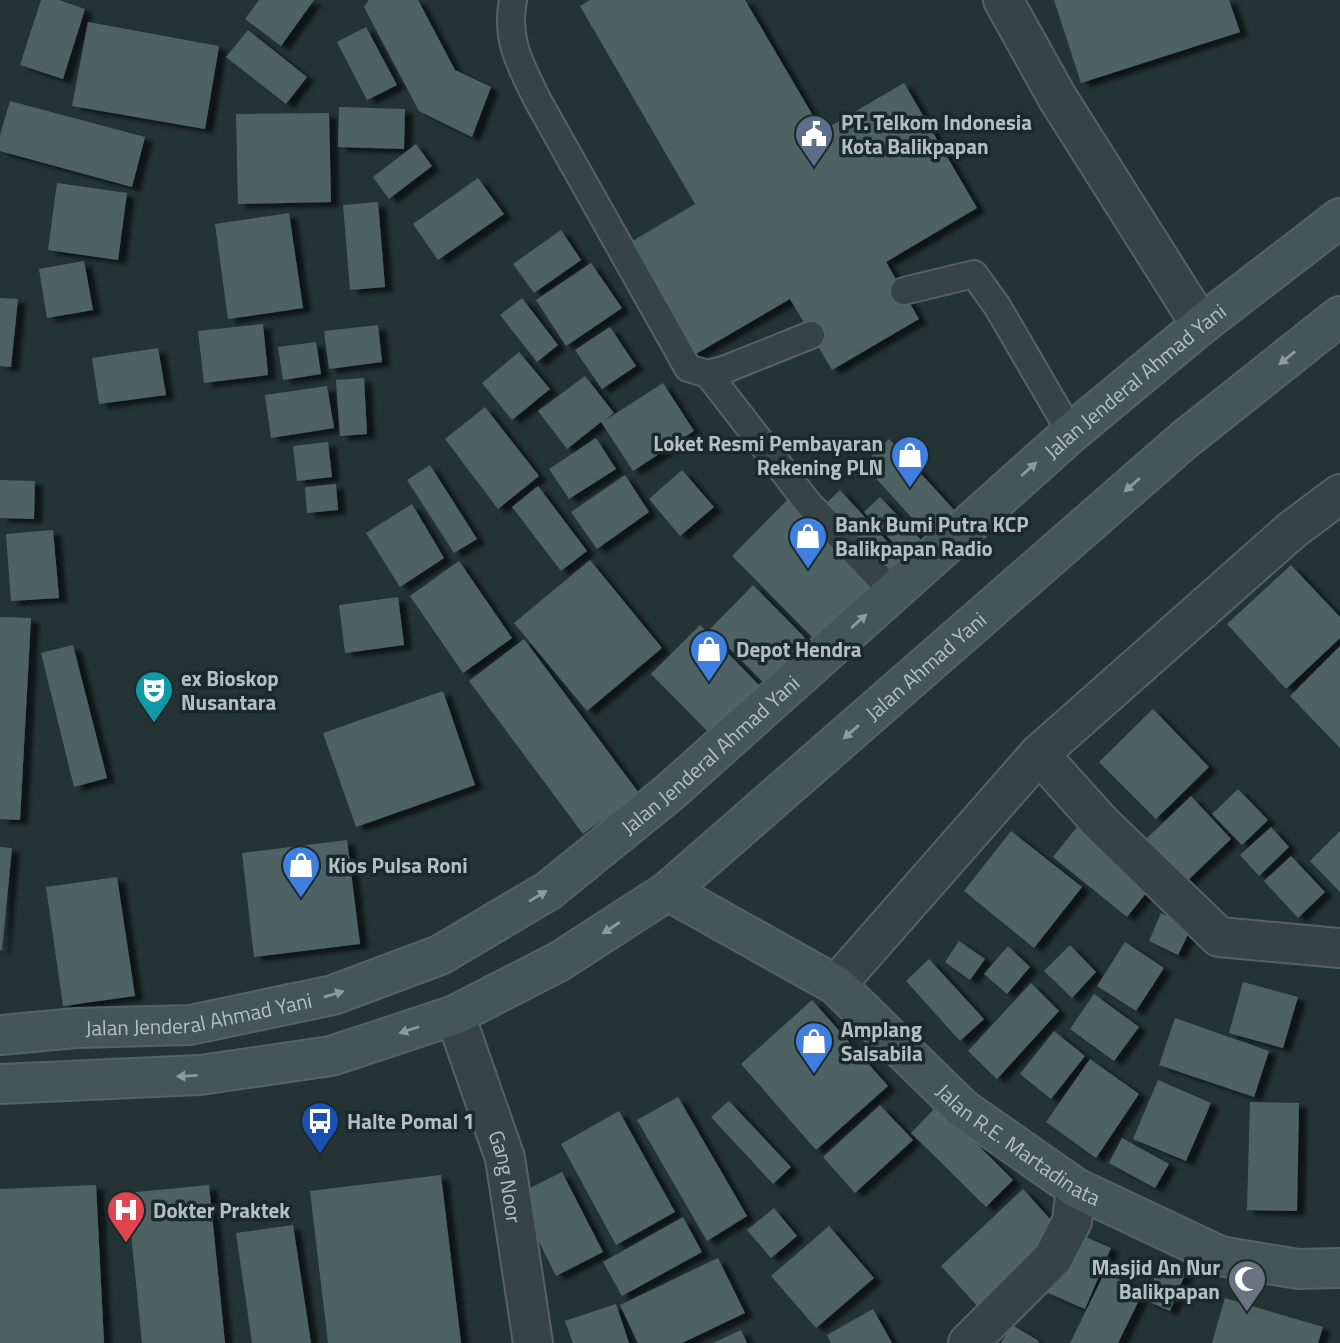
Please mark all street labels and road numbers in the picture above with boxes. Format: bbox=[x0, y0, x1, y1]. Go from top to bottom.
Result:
street label: Jalan Jenderal Ahmad Yani bbox=[1037, 295, 1233, 466]
street label: Jalan Ahmad Yani bbox=[858, 604, 993, 728]
street label: Jalan Jenderal Ahmad Yani bbox=[614, 667, 807, 842]
street label: Jalan Jenderal Ahmad Yani bbox=[85, 984, 315, 1044]
street label: Jalan R.E. Martadinata bbox=[929, 1076, 1106, 1214]
street label: Gang Noor bbox=[481, 1126, 531, 1225]

